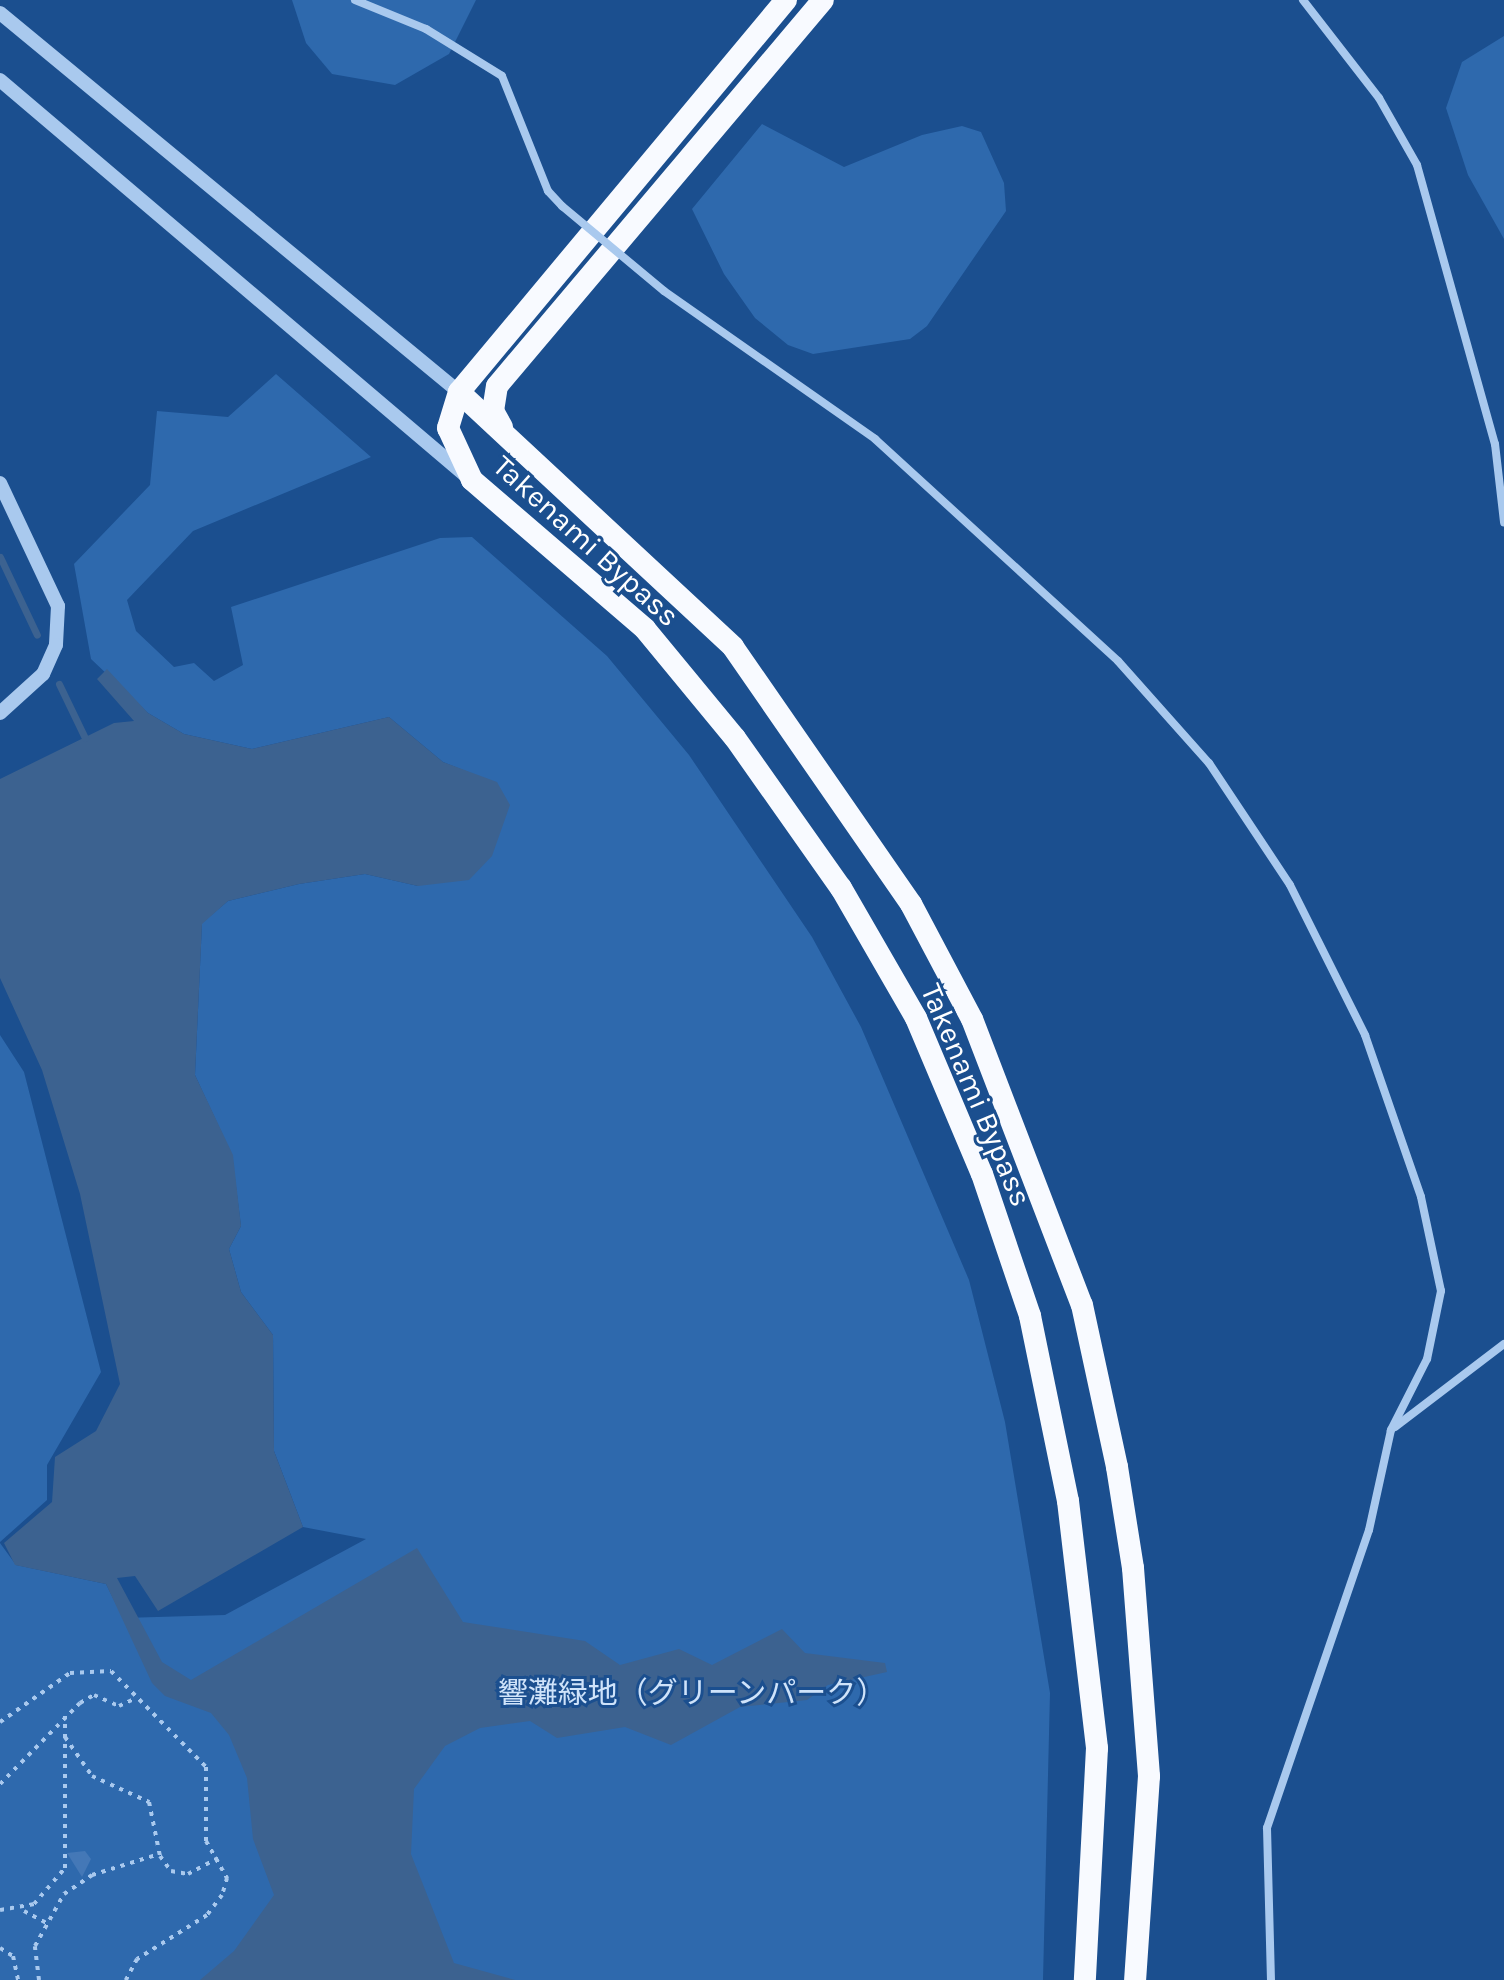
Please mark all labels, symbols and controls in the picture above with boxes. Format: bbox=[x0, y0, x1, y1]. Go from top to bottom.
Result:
street label: Takenami Bypass bbox=[485, 448, 687, 634]
street label: Takenami Bypass bbox=[913, 978, 1039, 1212]
park label: 響灘緑地（グリーンパーク） bbox=[497, 1675, 887, 1711]

